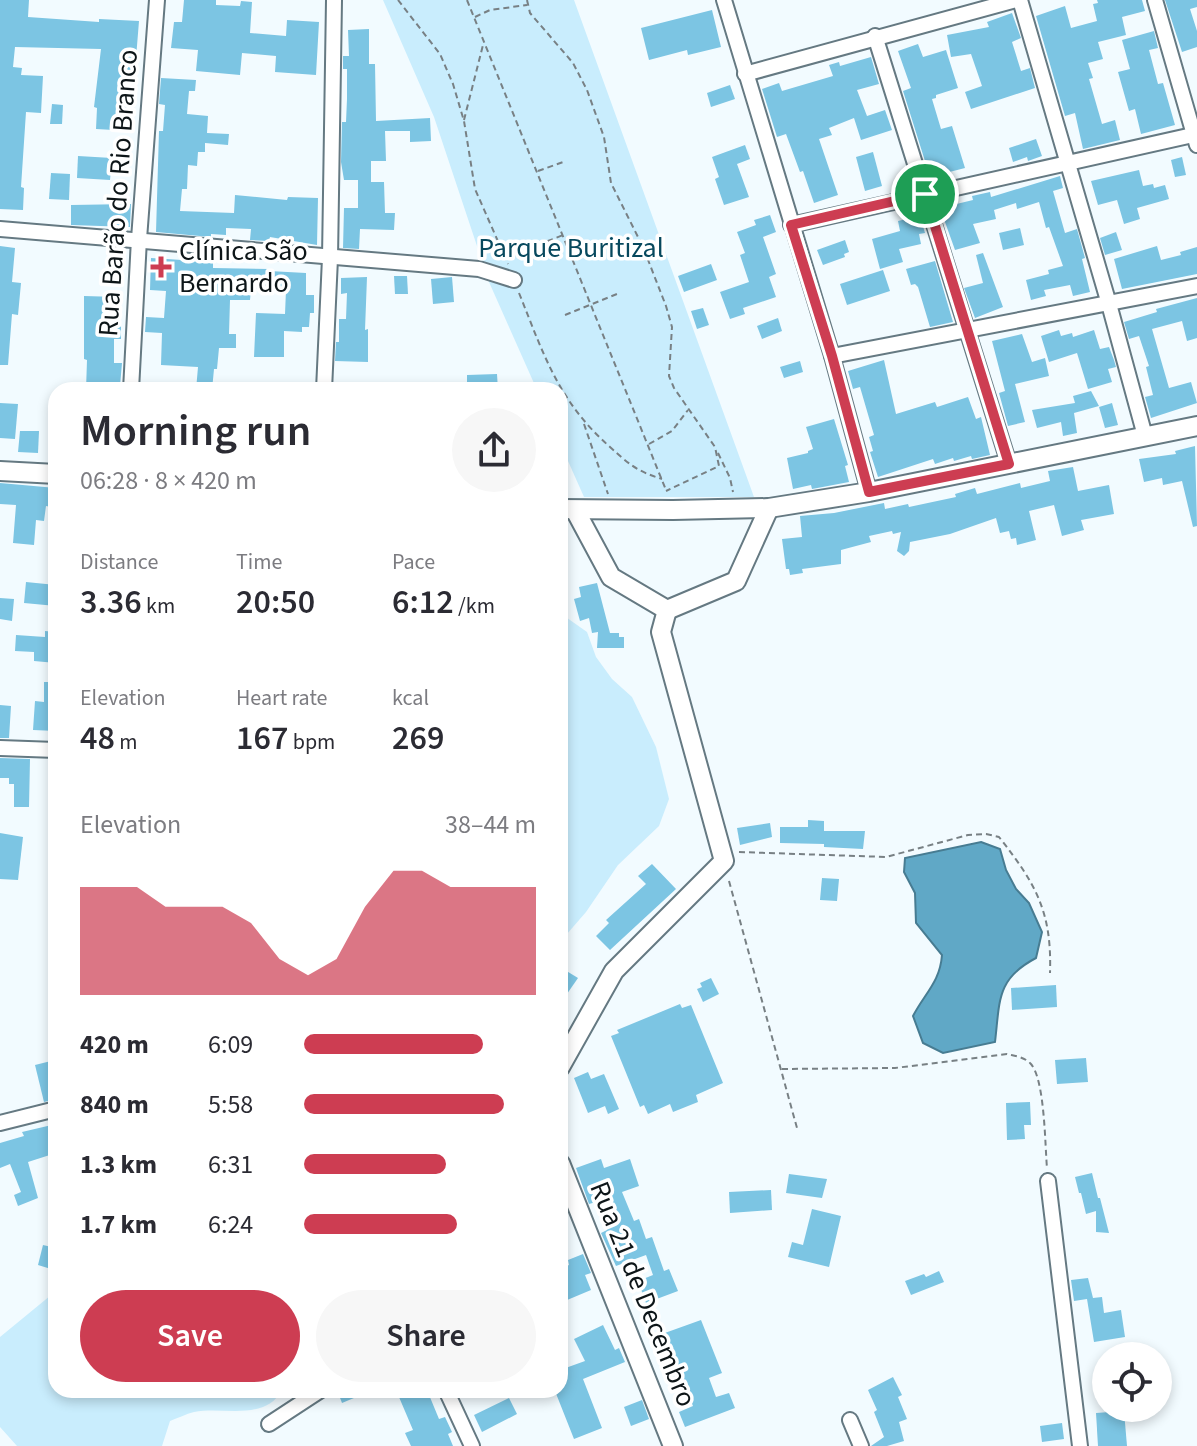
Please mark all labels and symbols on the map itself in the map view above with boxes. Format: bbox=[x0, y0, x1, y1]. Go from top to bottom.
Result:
street label: Rua Barão do Rio Branco bbox=[88, 48, 148, 338]
pin bbox=[891, 160, 959, 228]
park label: Parque Buritizal bbox=[478, 228, 664, 268]
place label: Clínica São Bernardo bbox=[179, 231, 308, 303]
marker: Clínica São Bernardo bbox=[150, 256, 172, 278]
street label: Rua 21 de Decembro bbox=[580, 1175, 706, 1413]

